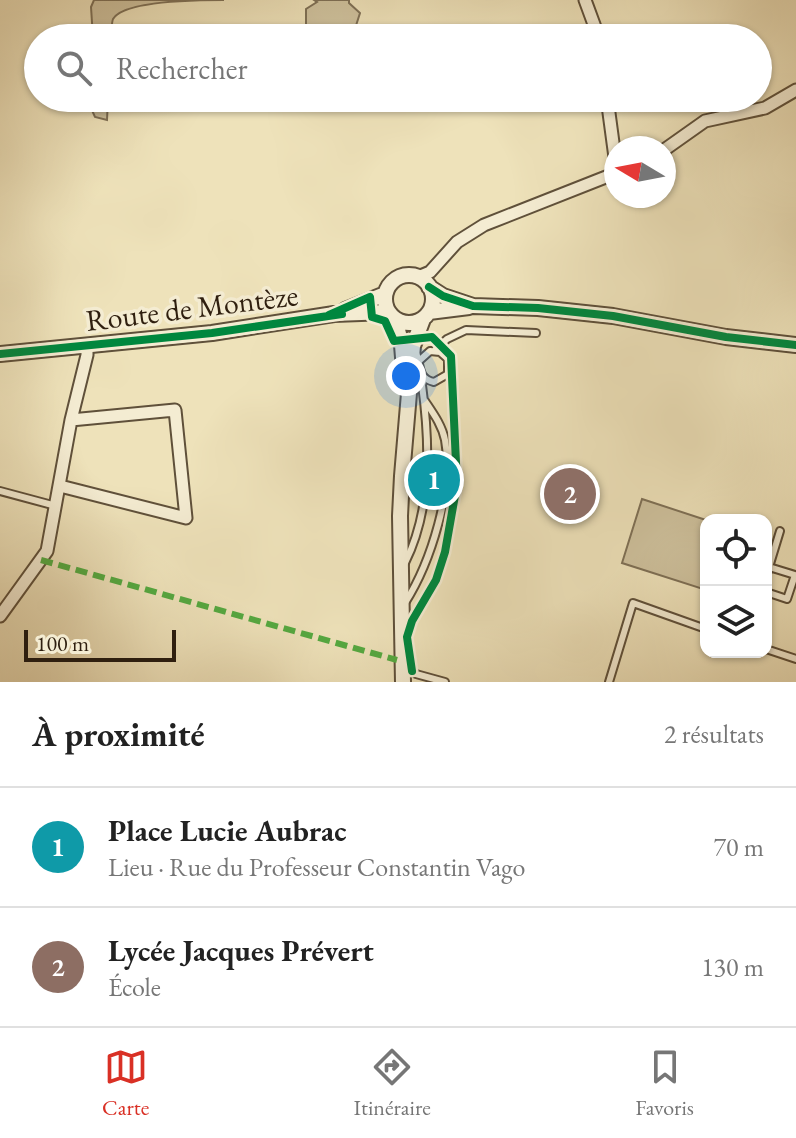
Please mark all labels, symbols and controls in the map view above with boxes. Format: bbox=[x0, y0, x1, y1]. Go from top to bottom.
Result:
search box bbox=[24, 24, 772, 112]
icon: search bbox=[52, 46, 96, 90]
text: Rechercher bbox=[116, 49, 248, 88]
north arrow bbox=[604, 136, 676, 208]
street label: Route de Montèze bbox=[84, 275, 300, 340]
your location bbox=[386, 356, 426, 396]
pin: 1 bbox=[408, 450, 460, 510]
pin: 2 bbox=[544, 464, 596, 524]
map controls bbox=[700, 514, 772, 658]
button: locate bbox=[700, 514, 772, 586]
button: layers bbox=[700, 586, 772, 658]
scale bar bbox=[24, 626, 176, 662]
text: 100 m bbox=[36, 629, 89, 658]
text: À proximité bbox=[32, 712, 205, 756]
text: 2 résultats bbox=[664, 717, 764, 751]
text: Place Lucie Aubrac bbox=[108, 811, 347, 850]
text: 1 bbox=[51, 830, 65, 864]
text: 70 m bbox=[714, 830, 764, 864]
text: Lieu · Rue du Professeur Constantin Vago bbox=[108, 850, 525, 884]
text: Lycée Jacques Prévert bbox=[108, 931, 374, 970]
text: 2 bbox=[51, 950, 65, 984]
text: 130 m bbox=[701, 950, 764, 984]
text: École bbox=[108, 970, 161, 1004]
tab: Carte bbox=[102, 1045, 149, 1122]
tab: Itinéraire bbox=[354, 1045, 431, 1122]
tab: Favoris bbox=[635, 1045, 694, 1122]

